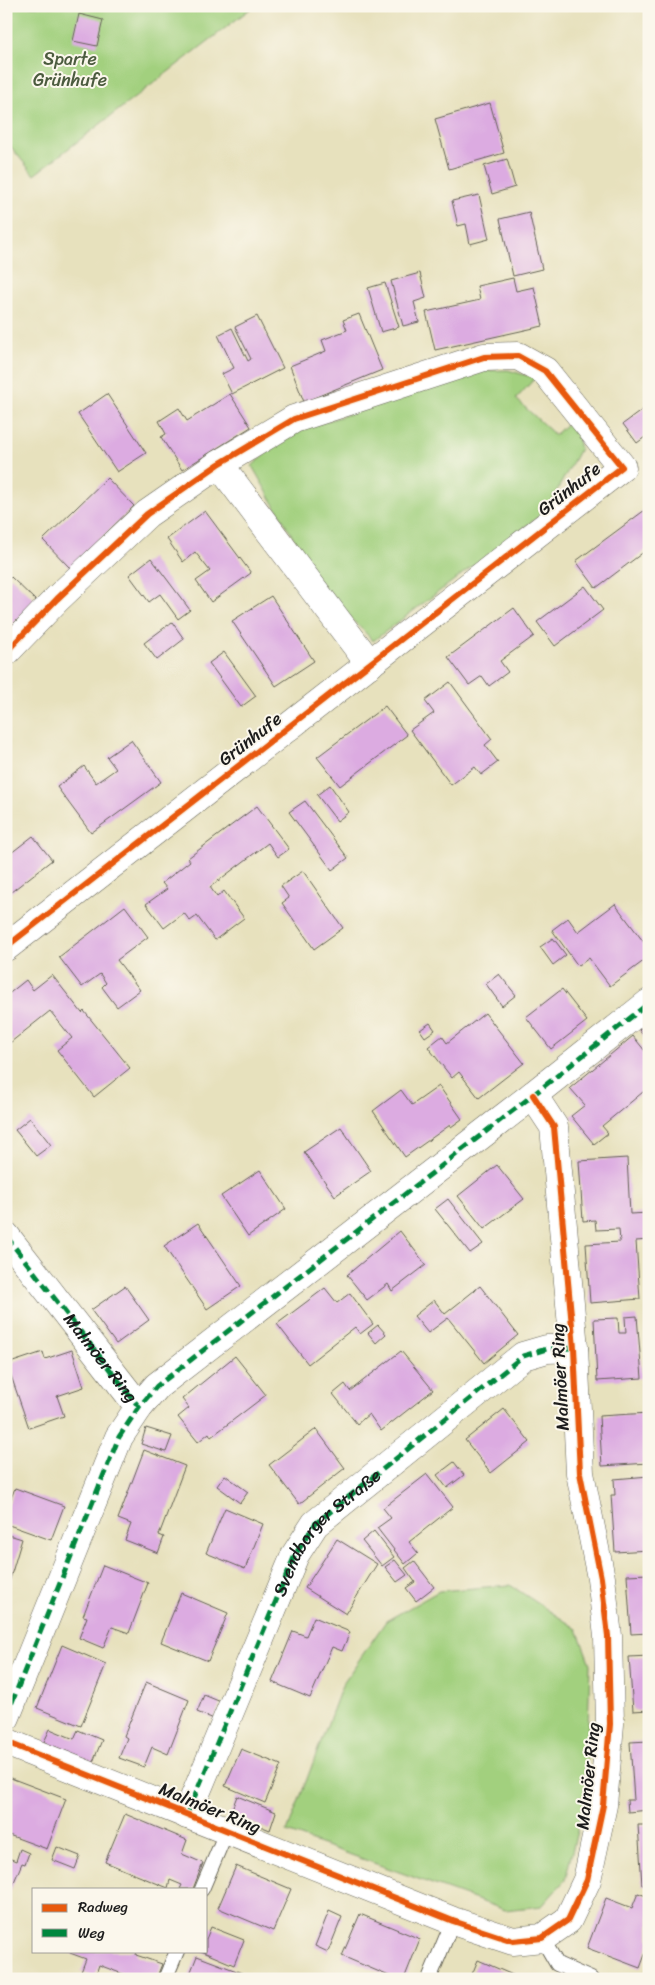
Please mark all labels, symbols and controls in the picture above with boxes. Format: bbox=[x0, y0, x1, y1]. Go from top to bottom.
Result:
park label: Sparte Grünhufe bbox=[33, 43, 107, 96]
street label: Grünhufe bbox=[530, 454, 608, 524]
street label: Grünhufe bbox=[211, 704, 289, 774]
street label: Malmöer Ring bbox=[55, 1305, 146, 1410]
street label: Malmöer Ring bbox=[541, 1322, 579, 1432]
street label: Svendborger Straße bbox=[264, 1460, 388, 1601]
street label: Malmöer Ring bbox=[566, 1721, 610, 1831]
street label: Malmöer Ring bbox=[154, 1773, 266, 1843]
legend bbox=[32, 1888, 208, 1952]
text: Radweg bbox=[78, 1894, 128, 1920]
text: Weg bbox=[78, 1920, 105, 1946]

